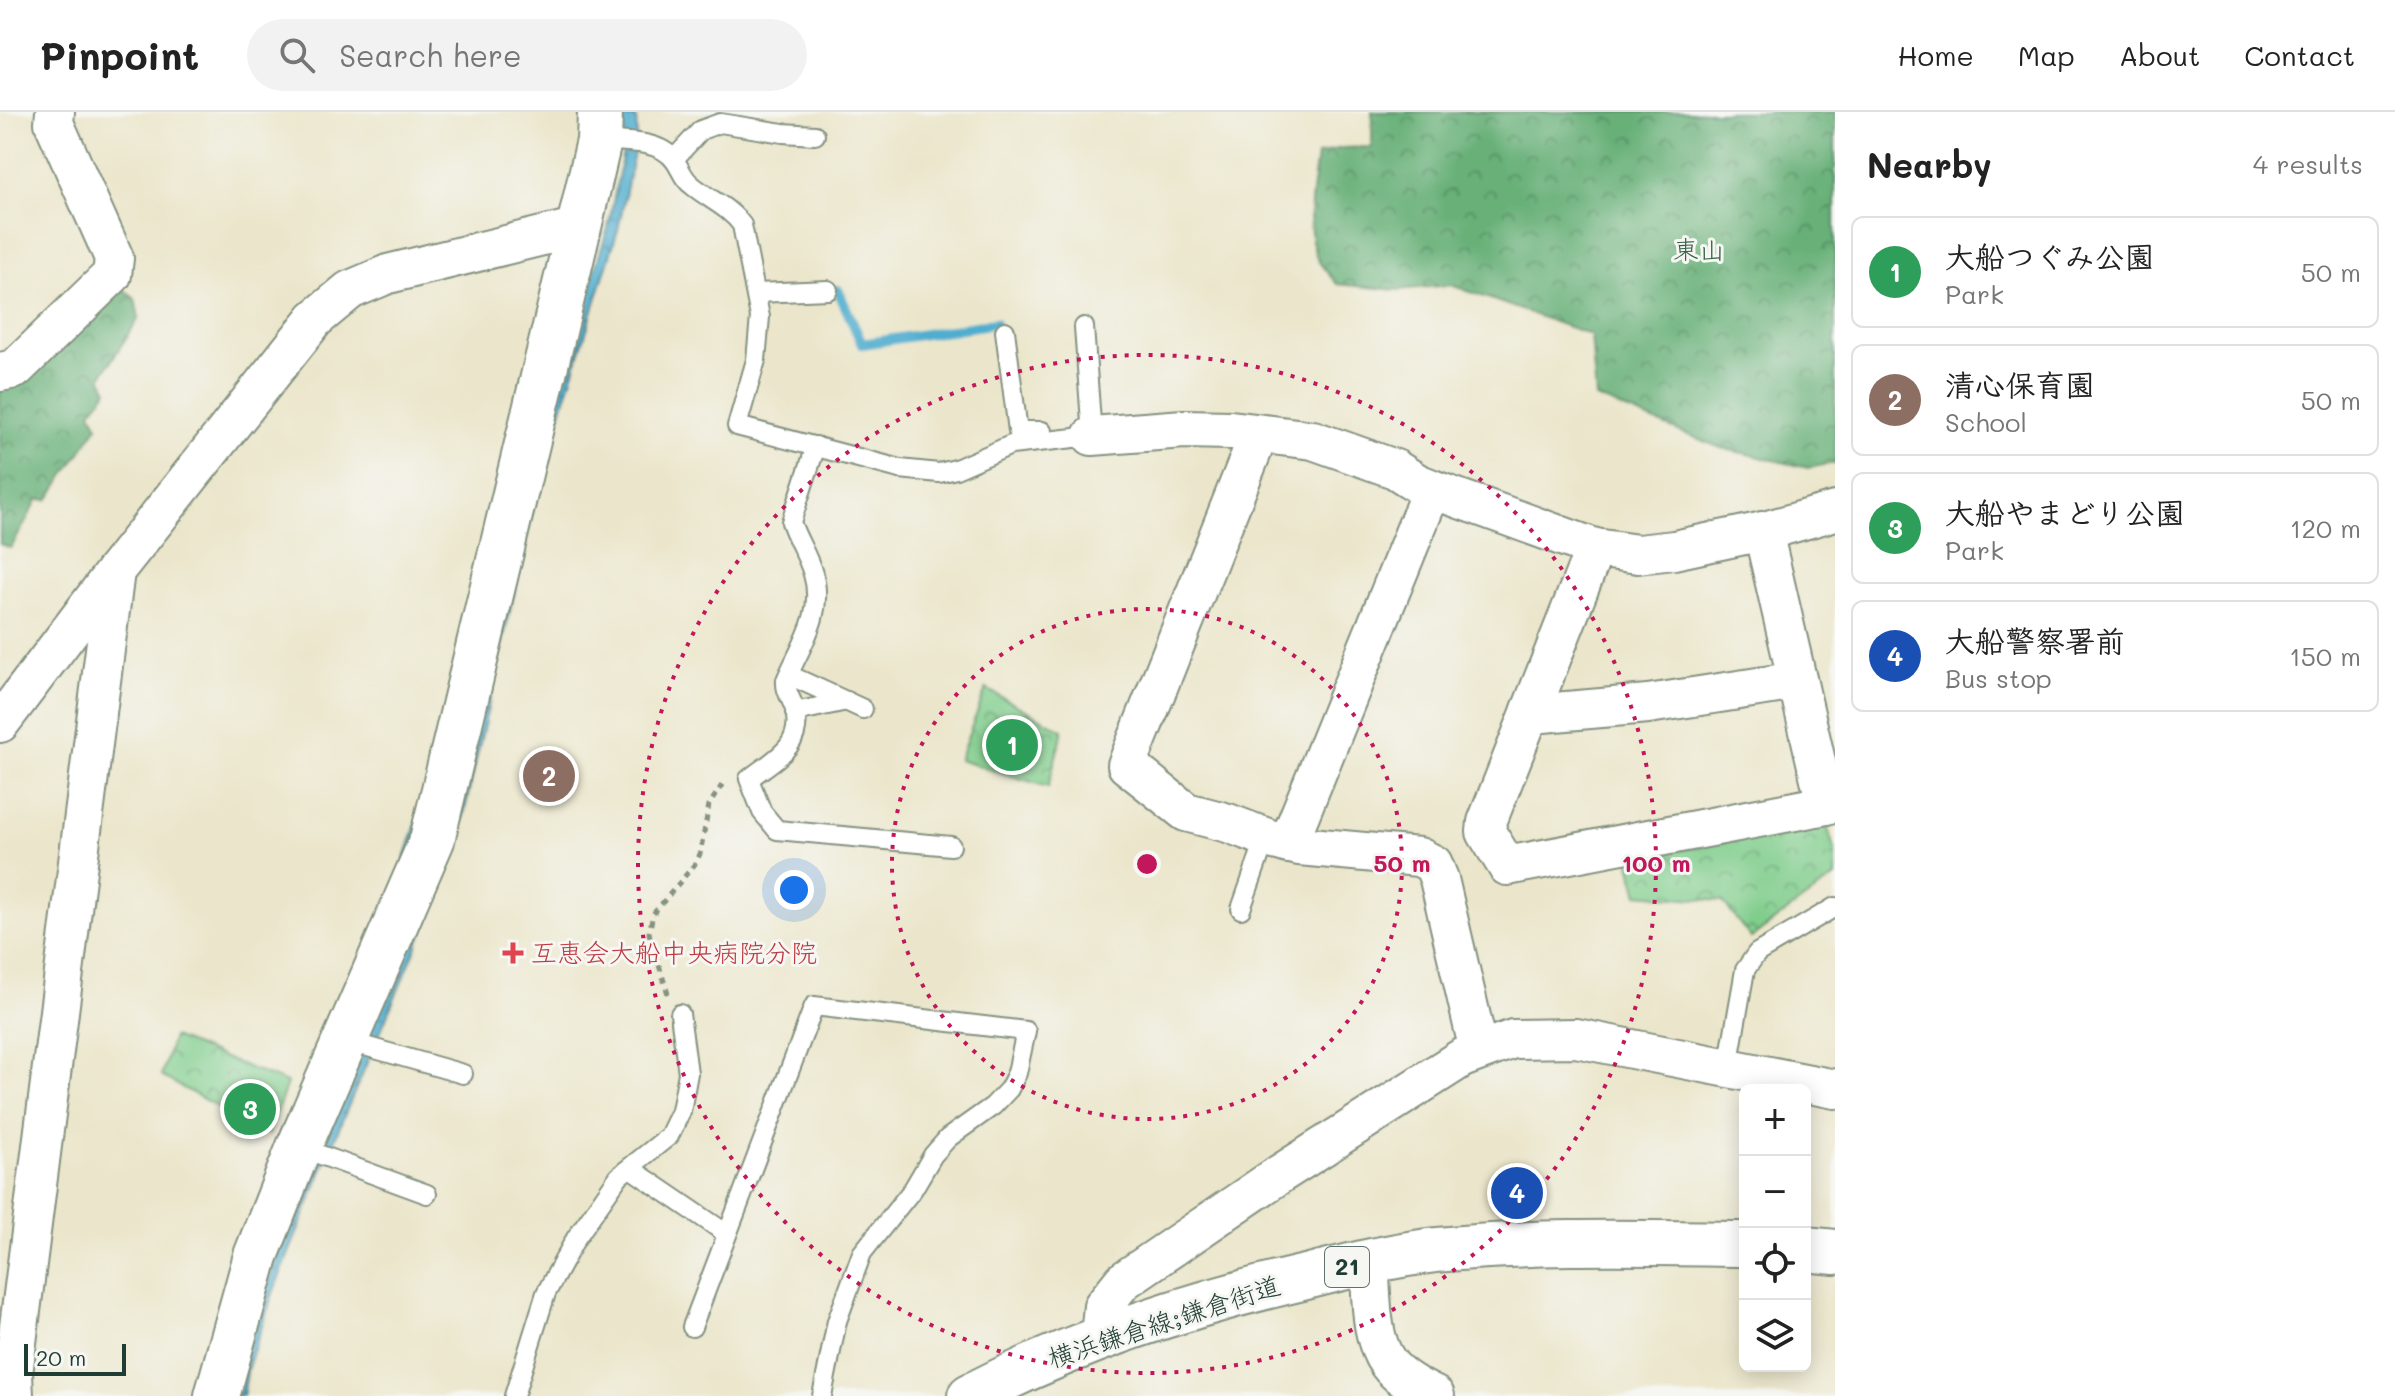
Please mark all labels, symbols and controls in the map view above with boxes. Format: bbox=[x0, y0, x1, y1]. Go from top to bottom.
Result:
search box bbox=[247, 19, 807, 91]
text: Pinpoint bbox=[40, 30, 199, 80]
icon: search bbox=[275, 33, 319, 77]
text: Search here bbox=[339, 35, 522, 75]
text: Home bbox=[1898, 37, 1974, 73]
text: Map bbox=[2018, 37, 2075, 73]
text: About bbox=[2119, 37, 2200, 73]
text: Contact bbox=[2244, 37, 2355, 73]
text: Nearby bbox=[1867, 142, 1992, 187]
text: 4 results bbox=[2253, 147, 2363, 181]
park label: 東山 bbox=[1673, 232, 1725, 266]
text: 大船つぐみ公園 bbox=[1945, 236, 2154, 276]
text: 1 bbox=[1889, 255, 1901, 289]
text: 50 m bbox=[2301, 255, 2361, 289]
text: Park bbox=[1945, 277, 2004, 311]
text: 清心保育園 bbox=[1945, 364, 2095, 404]
text: 2 bbox=[1888, 383, 1902, 417]
text: 50 m bbox=[2301, 383, 2361, 417]
text: School bbox=[1945, 405, 2027, 439]
text: 大船やまどり公園 bbox=[1945, 492, 2185, 532]
text: 3 bbox=[1887, 511, 1903, 545]
text: 120 m bbox=[2290, 511, 2361, 545]
text: Park bbox=[1945, 533, 2004, 567]
text: 大船警察署前 bbox=[1945, 620, 2125, 660]
text: 4 bbox=[1887, 639, 1903, 673]
text: 150 m bbox=[2289, 639, 2361, 673]
text: Bus stop bbox=[1945, 661, 2052, 695]
pin: 1 bbox=[986, 715, 1038, 775]
pin: 2 bbox=[523, 746, 575, 806]
text: 50 m bbox=[1373, 847, 1431, 878]
text: 100 m bbox=[1621, 847, 1691, 878]
centre of rings bbox=[1133, 850, 1161, 878]
your location bbox=[774, 870, 814, 910]
place label: 互恵会大船中央病院分院 bbox=[531, 935, 817, 969]
marker: 互恵会大船中央病院分院 bbox=[502, 942, 524, 964]
pin: 3 bbox=[224, 1079, 276, 1139]
map controls bbox=[1739, 1084, 1811, 1372]
button: + bbox=[1739, 1084, 1811, 1156]
button: − bbox=[1739, 1156, 1811, 1228]
pin: 4 bbox=[1491, 1163, 1543, 1223]
button: locate bbox=[1739, 1228, 1811, 1300]
road number: 21 bbox=[1325, 1247, 1369, 1287]
street label: 横浜鎌倉線;鎌倉街道 bbox=[1043, 1267, 1284, 1375]
button: layers bbox=[1739, 1300, 1811, 1372]
scale bar bbox=[24, 1340, 126, 1376]
text: 20 m bbox=[36, 1343, 86, 1372]

